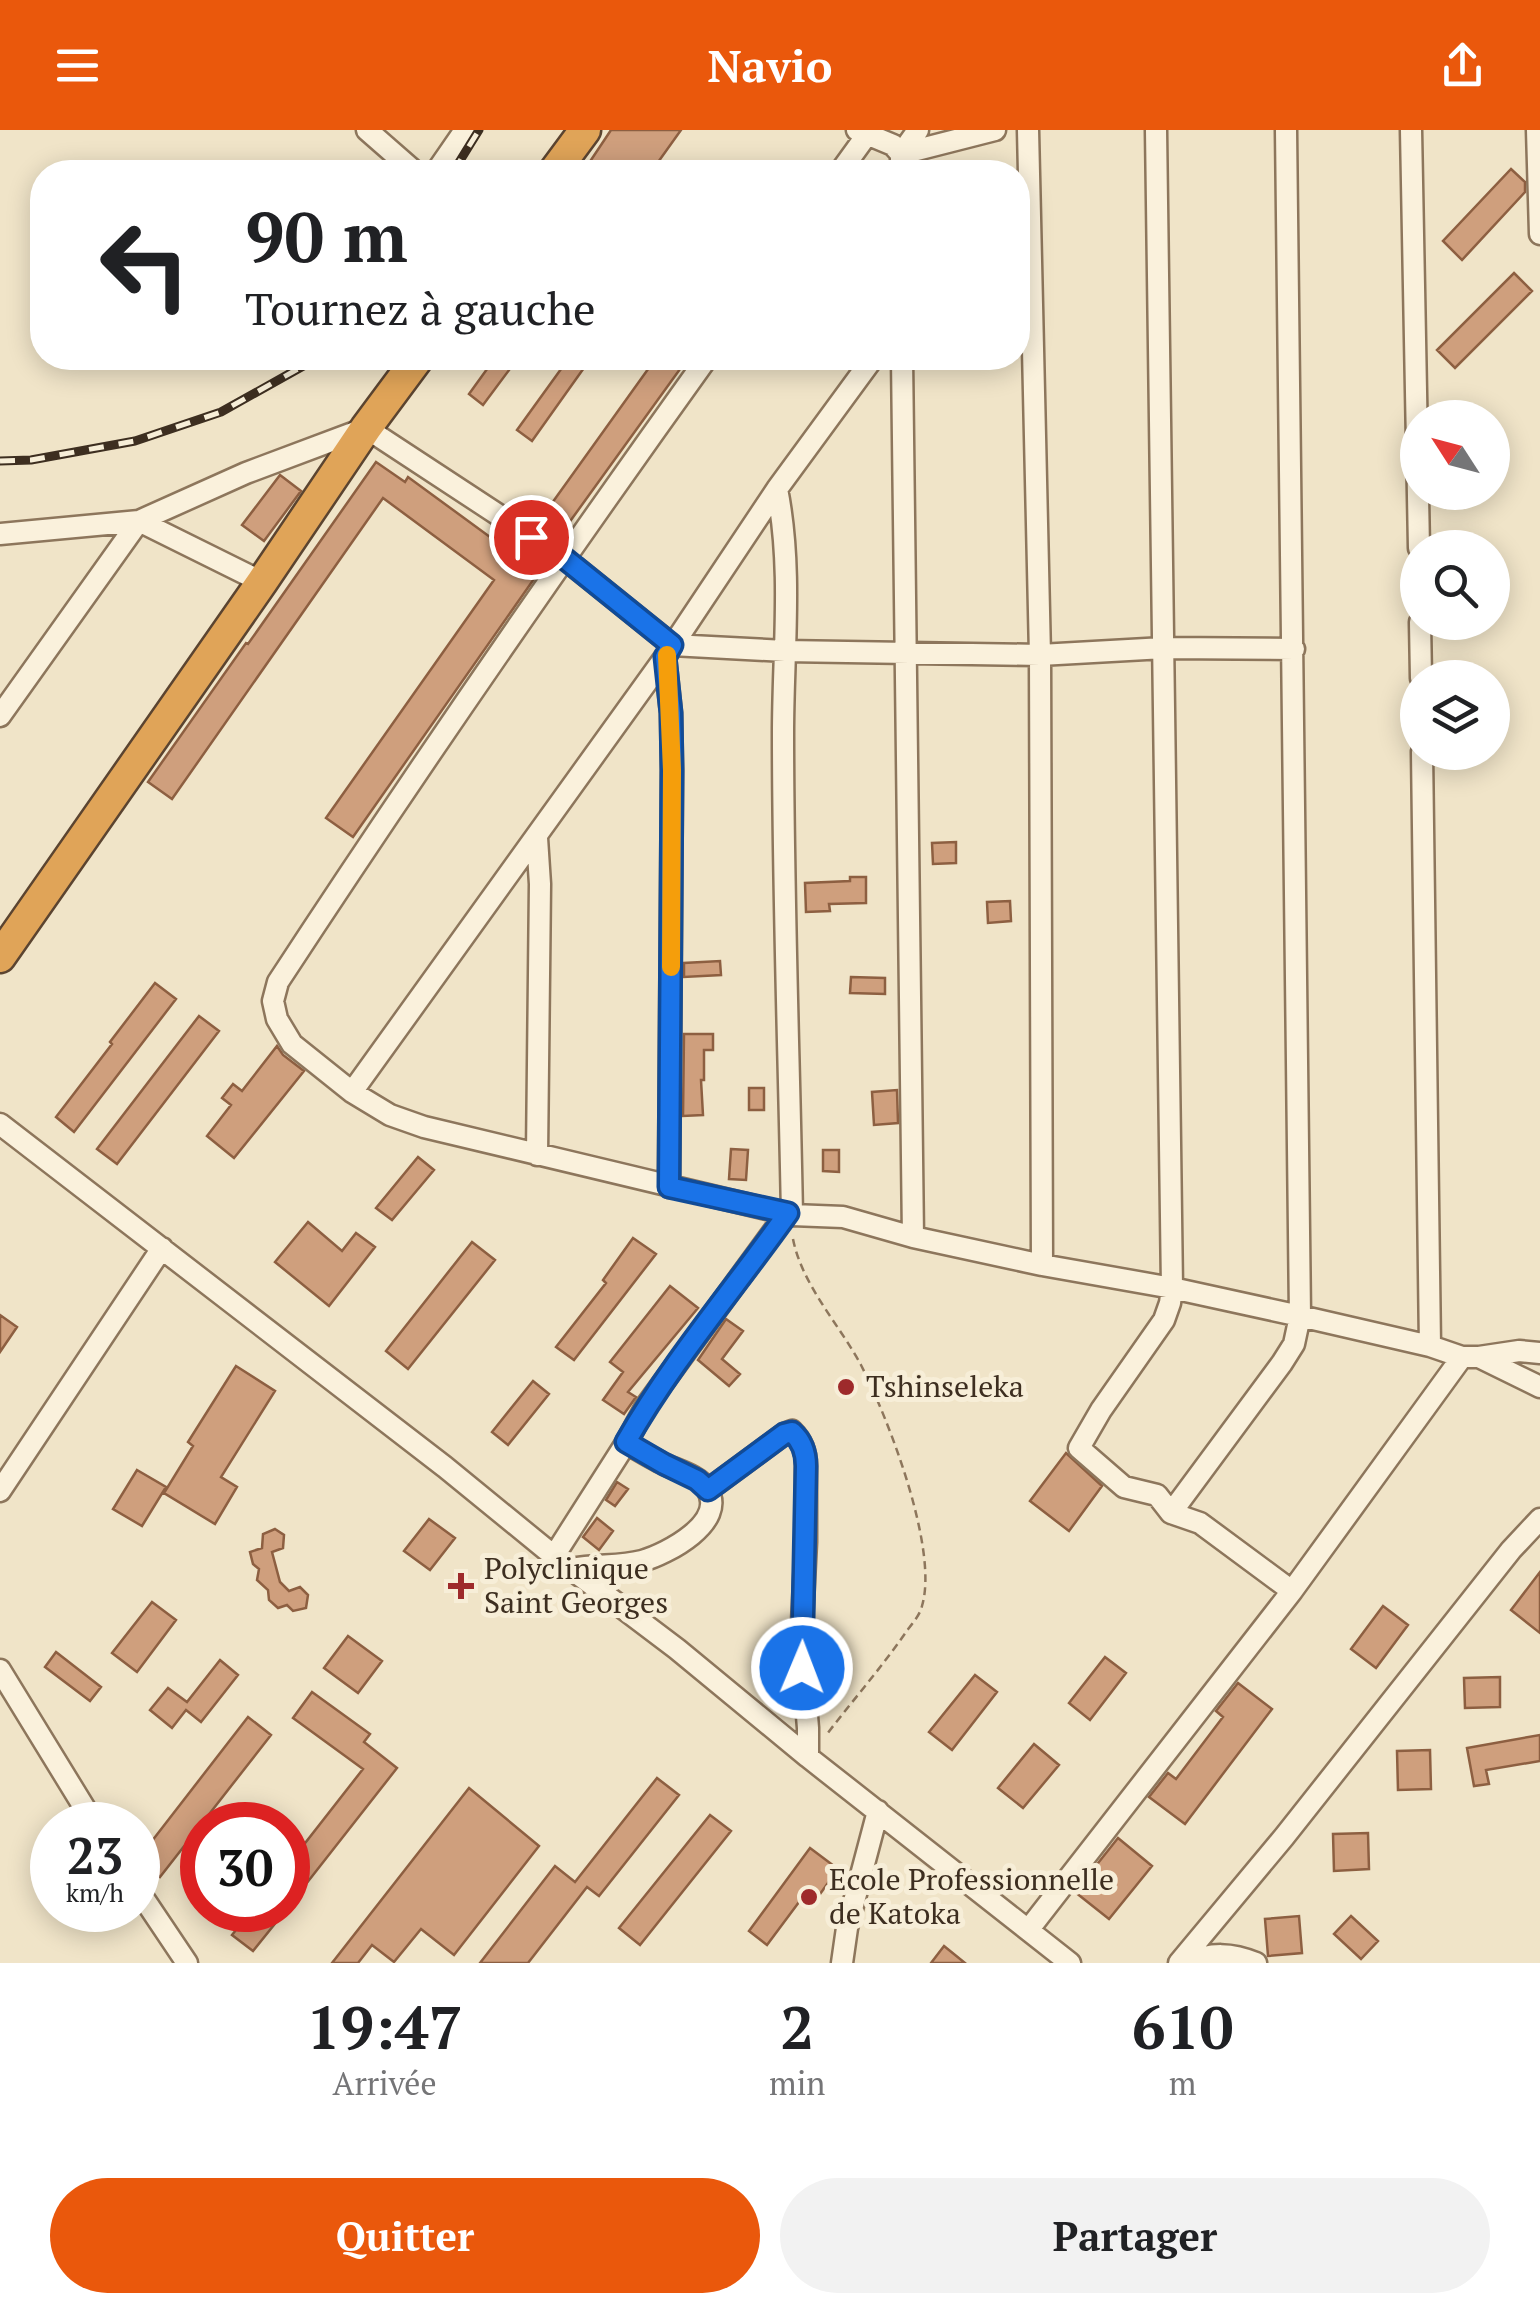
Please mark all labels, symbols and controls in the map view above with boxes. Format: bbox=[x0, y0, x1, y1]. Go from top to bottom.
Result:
text: Navio bbox=[707, 35, 833, 95]
icon: menu bbox=[50, 38, 105, 93]
icon: share bbox=[1435, 38, 1490, 93]
text: 90 m bbox=[245, 189, 408, 282]
icon: left bbox=[80, 200, 210, 330]
text: Tournez à gauche bbox=[245, 278, 596, 338]
north arrow bbox=[1400, 400, 1510, 510]
map controls bbox=[1400, 400, 1510, 770]
pin bbox=[489, 495, 574, 580]
icon: arrive bbox=[504, 510, 559, 565]
button: search bbox=[1400, 530, 1510, 640]
button: layers bbox=[1400, 660, 1510, 770]
place label: Tshinseleka bbox=[866, 1366, 1024, 1406]
marker: Tshinseleka bbox=[835, 1376, 857, 1398]
place label: Polyclinique Saint Georges bbox=[484, 1548, 668, 1622]
marker: Polyclinique Saint Georges bbox=[448, 1573, 474, 1599]
position arrow bbox=[750, 1616, 854, 1720]
speed limit sign: 30 bbox=[180, 1802, 310, 1932]
text: 23 bbox=[67, 1822, 123, 1888]
place label: Ecole Professionnelle de Katoka bbox=[829, 1859, 1114, 1933]
text: km/h bbox=[66, 1876, 124, 1909]
marker: Ecole Professionnelle de Katoka bbox=[798, 1886, 820, 1908]
text: 19:47 bbox=[306, 1987, 463, 2066]
text: 2 bbox=[780, 1987, 814, 2066]
text: 610 bbox=[1132, 1987, 1234, 2066]
text: Arrivée bbox=[333, 2062, 437, 2104]
text: min bbox=[769, 2062, 825, 2104]
text: m bbox=[1169, 2062, 1196, 2104]
button: Quitter bbox=[50, 2178, 760, 2293]
button: Partager bbox=[780, 2178, 1490, 2293]

